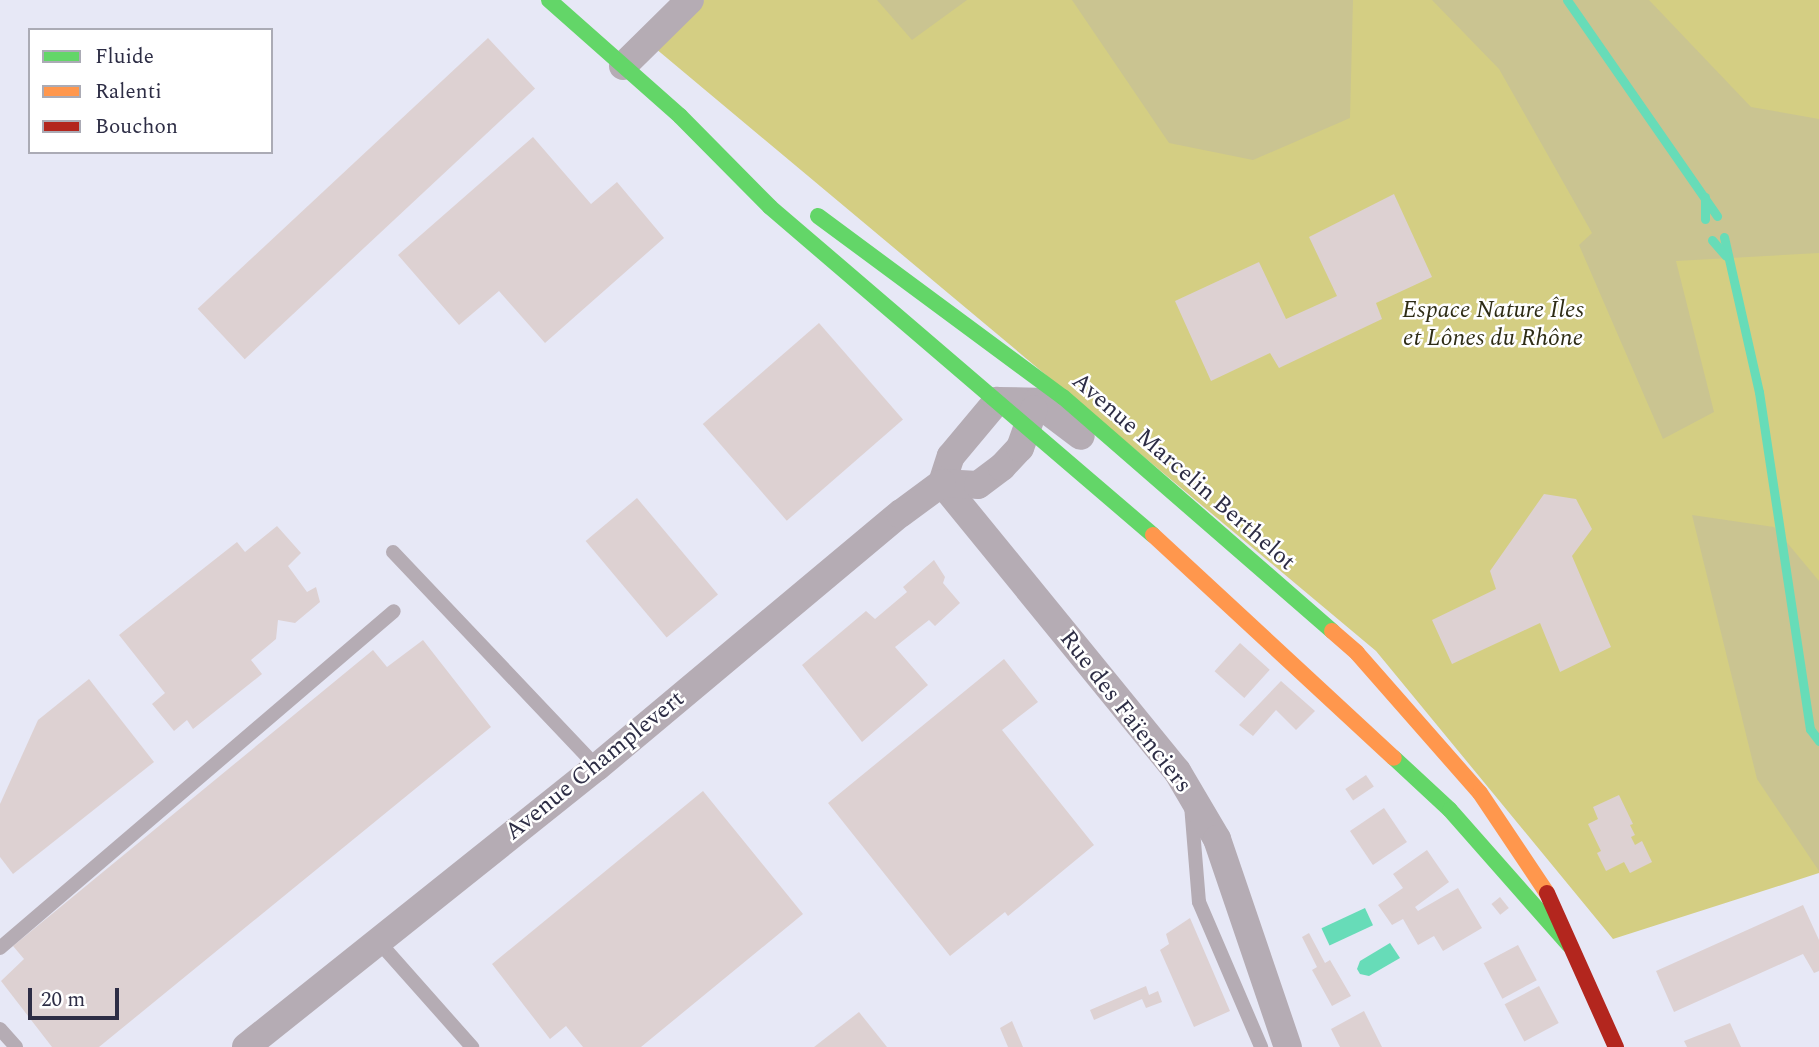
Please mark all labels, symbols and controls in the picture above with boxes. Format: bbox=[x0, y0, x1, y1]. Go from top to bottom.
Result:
legend bbox=[28, 28, 273, 154]
text: Fluide bbox=[95, 41, 154, 73]
text: Ralenti bbox=[95, 76, 162, 108]
text: Bouchon bbox=[95, 111, 178, 143]
park label: Espace Nature Îles et Lônes du Rhône bbox=[1402, 297, 1584, 353]
street label: Avenue Marcelin Berthelot bbox=[1065, 367, 1301, 577]
street label: Rue des Faïenciers bbox=[1053, 625, 1197, 799]
street label: Avenue Champlevert bbox=[500, 685, 690, 847]
scale bar bbox=[32, 974, 122, 1018]
text: 20 m bbox=[41, 984, 85, 1016]

